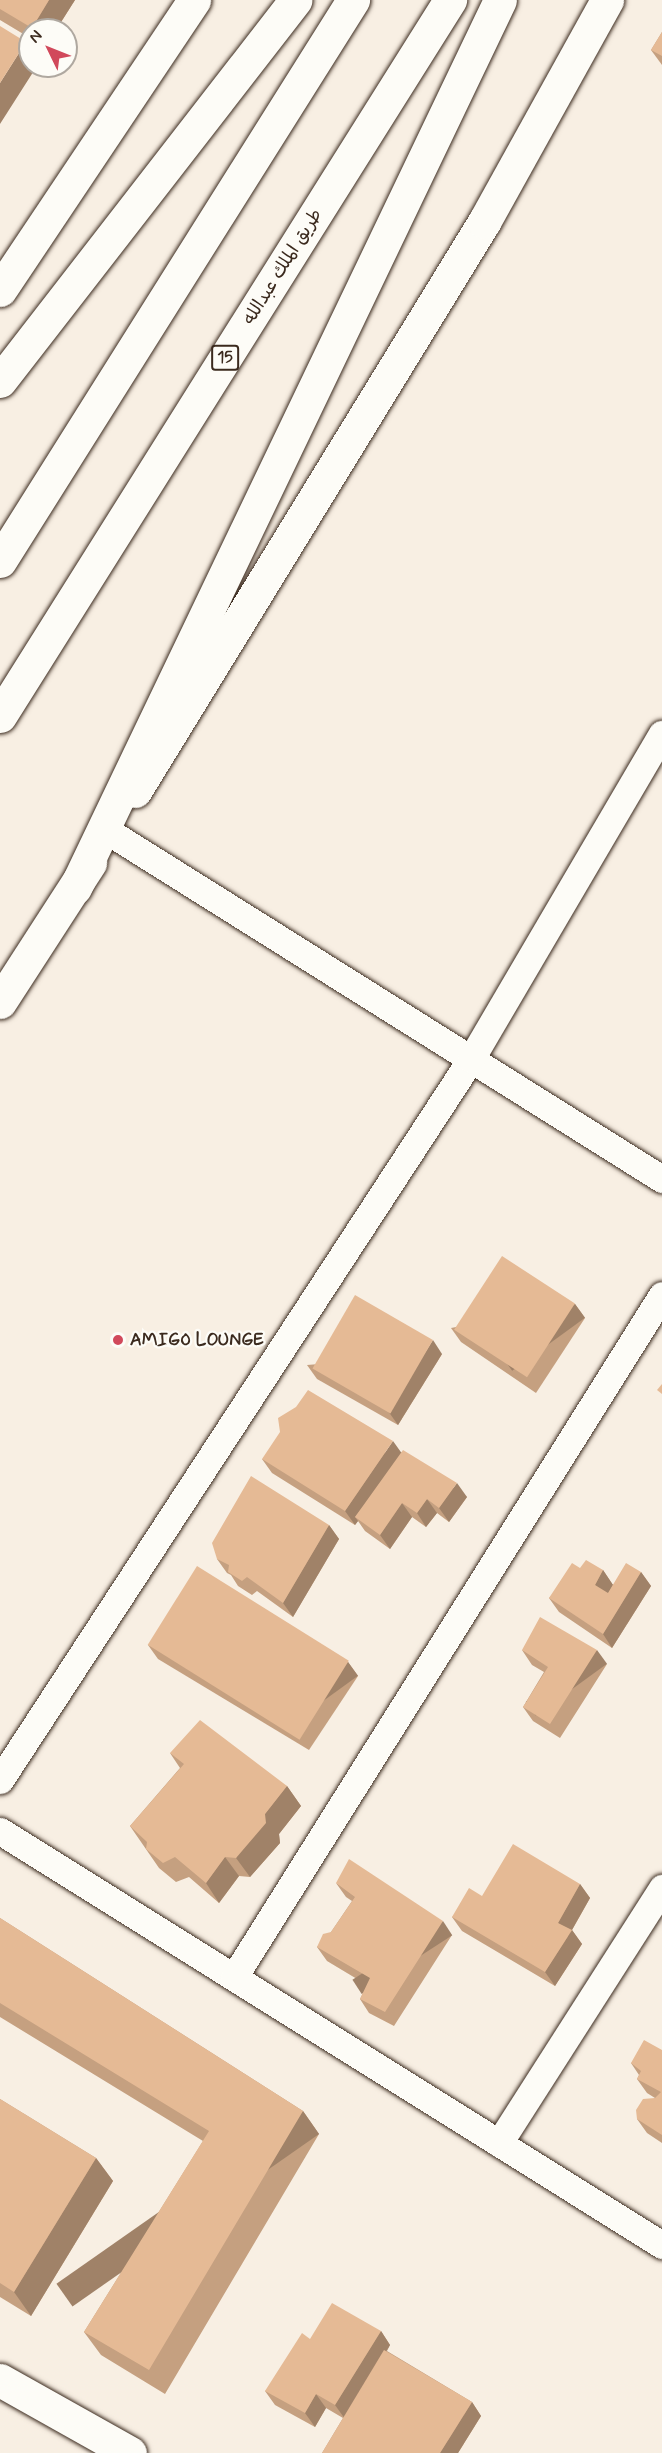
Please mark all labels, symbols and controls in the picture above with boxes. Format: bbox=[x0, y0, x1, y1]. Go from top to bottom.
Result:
north arrow bbox=[18, 18, 78, 78]
text: N bbox=[25, 26, 47, 48]
street label: طريق الملك عبدالله bbox=[239, 205, 327, 329]
road number: 15 bbox=[210, 345, 240, 371]
place label: AMIGO LOUNGE bbox=[130, 1329, 265, 1351]
marker: AMIGO LOUNGE bbox=[111, 1333, 125, 1347]

